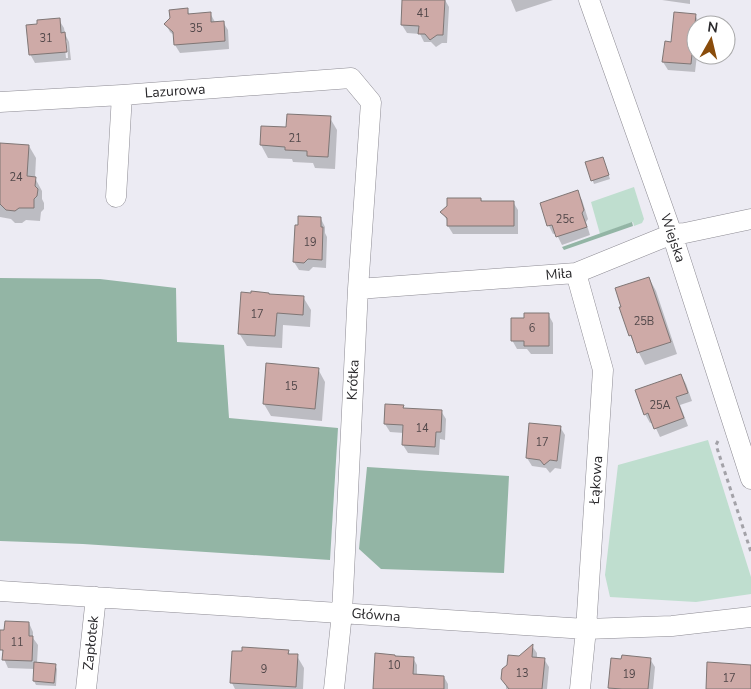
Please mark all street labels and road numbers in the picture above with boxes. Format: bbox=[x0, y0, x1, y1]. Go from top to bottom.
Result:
street label: Lazurowa bbox=[144, 79, 206, 103]
street label: Wiejska bbox=[656, 211, 690, 265]
street label: Miła bbox=[545, 263, 573, 285]
street label: Krótka bbox=[342, 359, 364, 401]
street label: Łąkowa bbox=[585, 455, 607, 506]
street label: Główna bbox=[351, 604, 401, 626]
street label: Zapłotek bbox=[79, 614, 103, 671]

